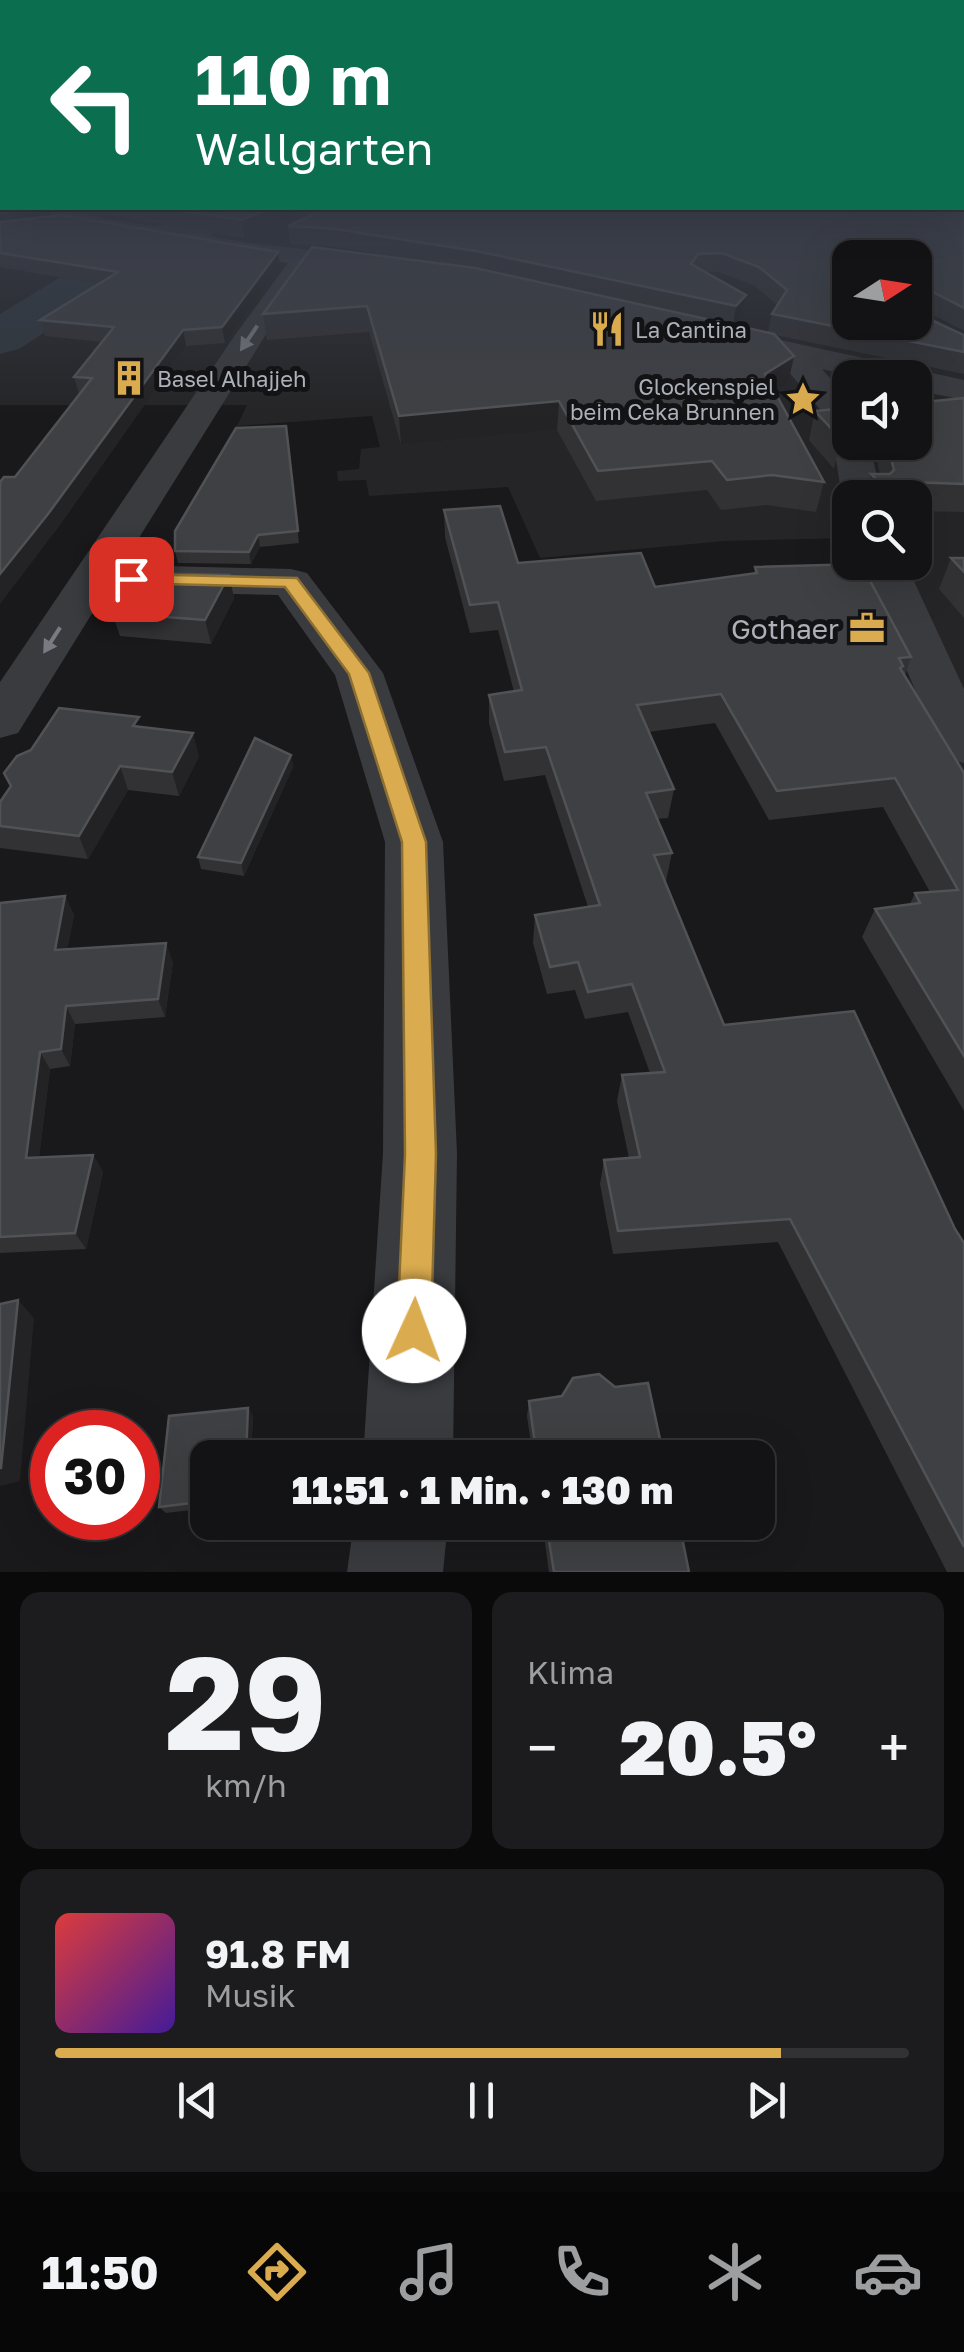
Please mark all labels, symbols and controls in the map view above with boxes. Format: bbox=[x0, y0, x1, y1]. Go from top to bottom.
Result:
text: 110 m bbox=[195, 36, 391, 120]
icon: left bbox=[30, 40, 160, 170]
text: Wallgarten bbox=[195, 121, 434, 175]
north arrow bbox=[832, 240, 932, 340]
map controls bbox=[832, 240, 932, 580]
restaurant icon: La Cantina bbox=[588, 310, 626, 348]
place label: La Cantina bbox=[635, 316, 747, 343]
one-way arrow bbox=[240, 325, 259, 352]
building icon: Basel Alhajjeh bbox=[110, 359, 148, 397]
button: sound bbox=[832, 360, 932, 460]
place label: Basel Alhajjeh bbox=[157, 365, 307, 392]
place label: Glockenspiel beim Ceka Brunnen bbox=[570, 373, 775, 425]
place icon: Glockenspiel beim Ceka Brunnen bbox=[784, 380, 822, 418]
button: search bbox=[832, 480, 932, 580]
pin bbox=[89, 537, 174, 622]
icon: arrive bbox=[104, 552, 159, 607]
office icon: Gothaer bbox=[848, 609, 886, 647]
place label: Gothaer bbox=[731, 612, 839, 645]
one-way arrow bbox=[43, 626, 61, 653]
position arrow bbox=[362, 1279, 466, 1383]
speed limit sign: 30 bbox=[30, 1410, 160, 1540]
text: 11:51 · 1 Min. · 130 m bbox=[292, 1467, 673, 1512]
text: 29 bbox=[165, 1623, 327, 1779]
text: Klima bbox=[527, 1653, 614, 1691]
text: 20.5° bbox=[619, 1701, 817, 1792]
text: − bbox=[527, 1714, 557, 1780]
text: + bbox=[879, 1714, 909, 1780]
text: km/h bbox=[205, 1766, 287, 1804]
text: 91.8 FM bbox=[205, 1931, 351, 1976]
text: Musik bbox=[205, 1976, 296, 2014]
icon: previous bbox=[170, 2073, 225, 2128]
icon: pause bbox=[454, 2073, 509, 2128]
icon: next bbox=[739, 2073, 794, 2128]
icon: directions bbox=[242, 2237, 312, 2307]
icon: music bbox=[394, 2237, 464, 2307]
icon: phone bbox=[547, 2237, 617, 2307]
icon: climate bbox=[700, 2237, 770, 2307]
icon: car bbox=[853, 2237, 923, 2307]
text: 11:50 bbox=[41, 2245, 159, 2299]

